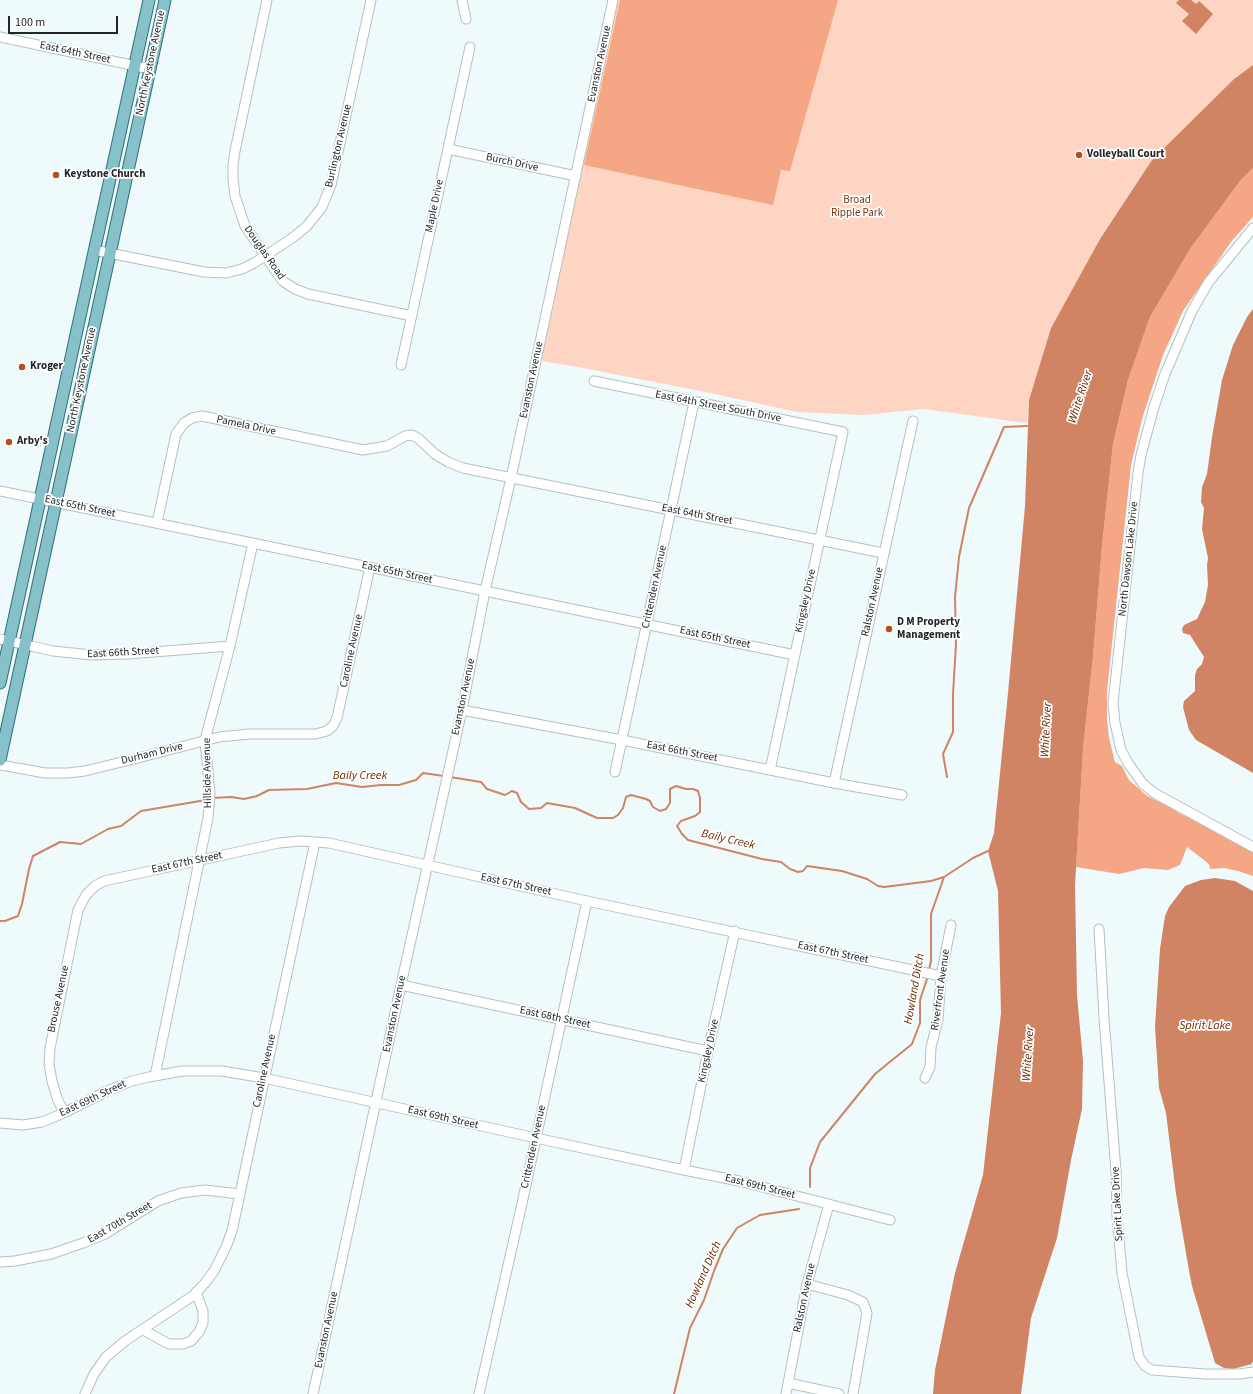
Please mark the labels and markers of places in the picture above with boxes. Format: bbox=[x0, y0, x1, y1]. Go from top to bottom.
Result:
place label: Volleyball Court bbox=[1087, 148, 1164, 162]
marker: Volleyball Court bbox=[1074, 150, 1084, 160]
place label: Keystone Church bbox=[64, 168, 146, 182]
marker: Keystone Church bbox=[51, 170, 61, 180]
place label: Kroger bbox=[30, 360, 63, 374]
marker: Kroger bbox=[17, 362, 27, 372]
place label: Arby's bbox=[17, 435, 48, 449]
marker: Arby's bbox=[4, 437, 14, 447]
place label: D M Property Management bbox=[897, 616, 960, 642]
marker: D M Property Management bbox=[884, 624, 894, 634]

